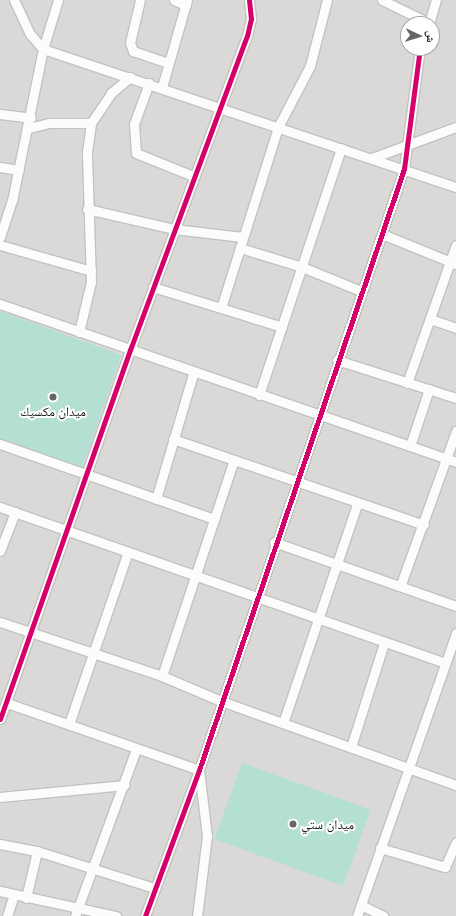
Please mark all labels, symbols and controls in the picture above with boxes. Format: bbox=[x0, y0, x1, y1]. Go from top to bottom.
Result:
north arrow bbox=[400, 16, 440, 56]
text: ش bbox=[424, 30, 438, 43]
marker: ميدان مكسيك bbox=[48, 392, 58, 402]
place label: ميدان مكسيك bbox=[20, 403, 86, 419]
place label: ميدان ستي bbox=[301, 816, 354, 832]
marker: ميدان ستي bbox=[288, 819, 298, 829]

